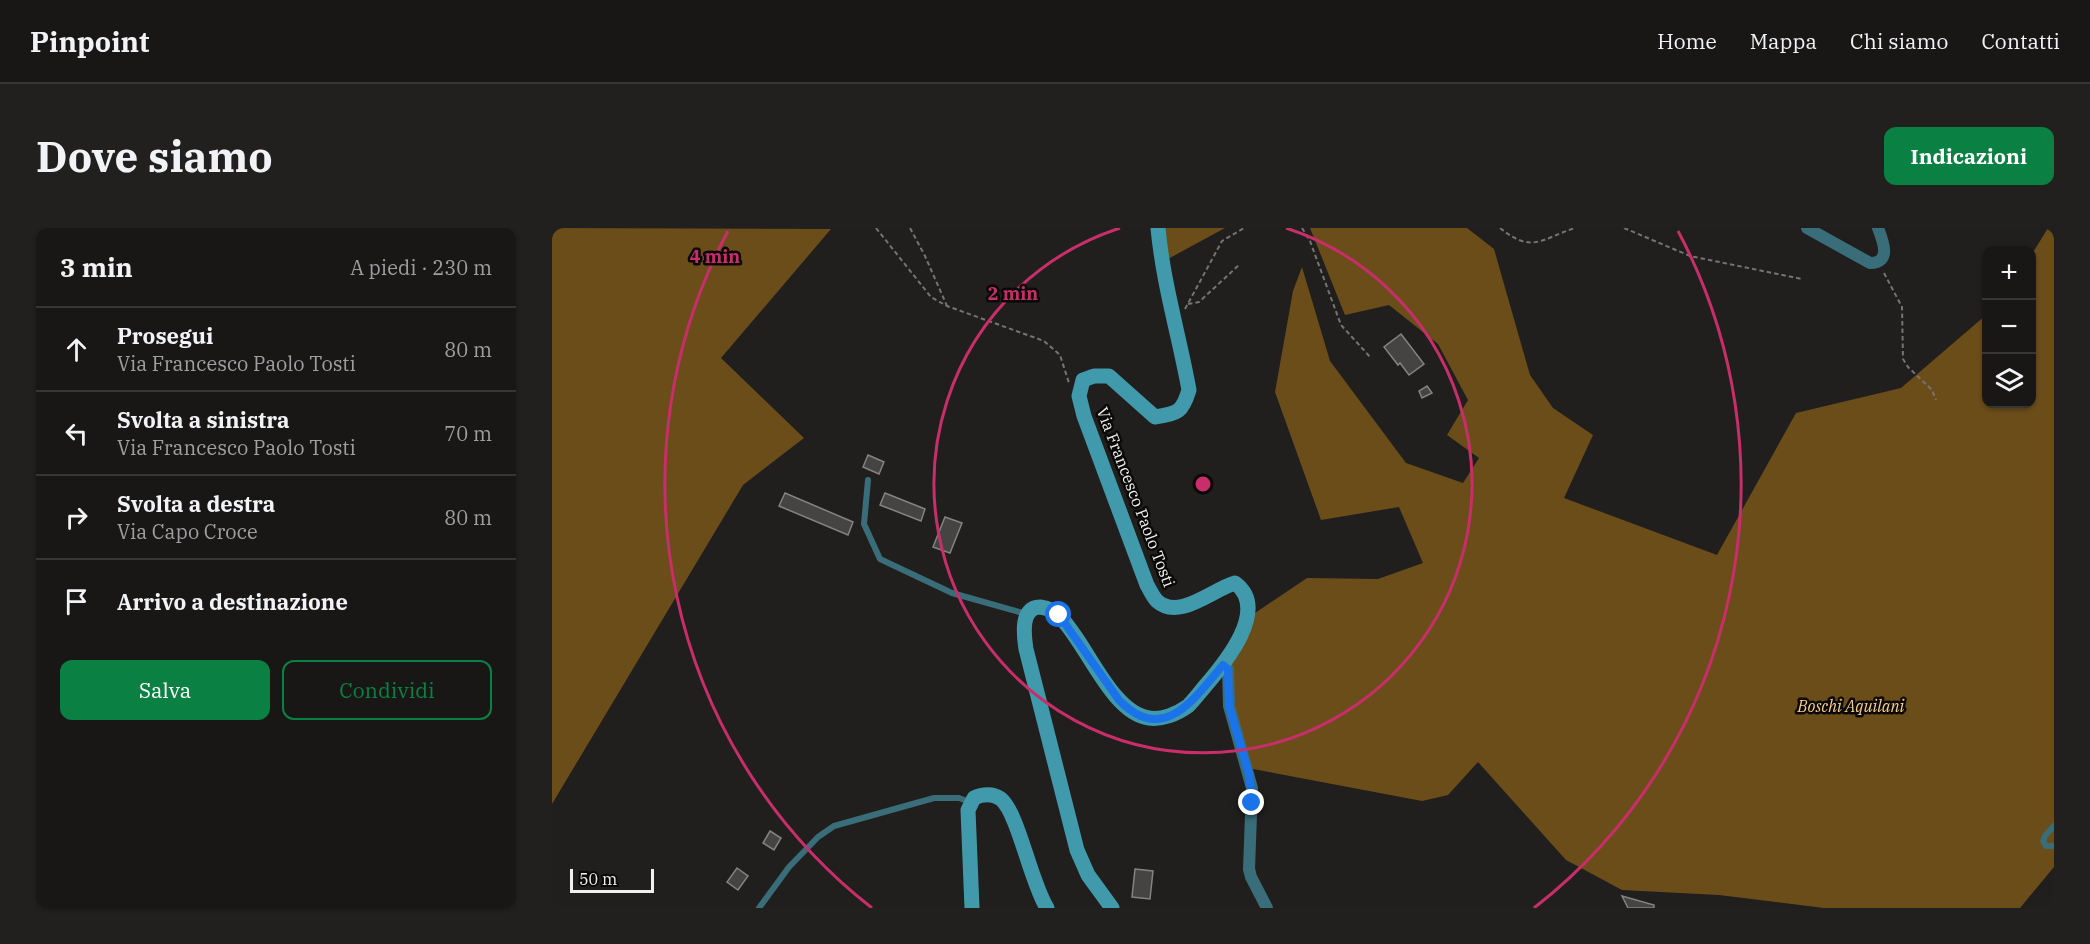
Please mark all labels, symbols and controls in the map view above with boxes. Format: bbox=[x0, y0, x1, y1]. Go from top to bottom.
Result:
text: Pinpoint bbox=[30, 23, 150, 60]
text: Home bbox=[1657, 27, 1717, 55]
text: Mappa bbox=[1750, 27, 1817, 55]
text: Chi siamo bbox=[1850, 27, 1948, 55]
text: Contatti bbox=[1981, 27, 2060, 55]
button: Indicazioni bbox=[1884, 127, 2054, 185]
text: Dove siamo bbox=[36, 129, 273, 184]
text: 4 min bbox=[690, 245, 740, 268]
map controls bbox=[1982, 246, 2036, 408]
button: + bbox=[1982, 246, 2036, 300]
text: 3 min bbox=[60, 250, 133, 284]
text: A piedi · 230 m bbox=[350, 254, 492, 281]
text: 2 min bbox=[988, 282, 1038, 305]
button: − bbox=[1982, 300, 2036, 354]
text: Prosegui bbox=[117, 321, 213, 350]
icon: ahead bbox=[60, 333, 93, 366]
text: 80 m bbox=[444, 336, 492, 363]
text: Via Francesco Paolo Tosti bbox=[117, 350, 356, 377]
button: layers bbox=[1982, 354, 2036, 408]
street label: Via Francesco Paolo Tosti bbox=[1092, 404, 1180, 590]
text: Svolta a sinistra bbox=[117, 405, 290, 434]
icon: left bbox=[60, 417, 93, 450]
text: 70 m bbox=[444, 420, 492, 447]
text: Via Francesco Paolo Tosti bbox=[117, 434, 356, 461]
centre of rings bbox=[1193, 474, 1213, 494]
text: Svolta a destra bbox=[117, 489, 275, 518]
icon: right bbox=[60, 501, 93, 534]
text: 80 m bbox=[444, 504, 492, 531]
text: Via Capo Croce bbox=[117, 518, 258, 545]
icon: arrive bbox=[60, 585, 93, 618]
text: Arrivo a destinazione bbox=[117, 587, 348, 616]
route start bbox=[1045, 601, 1071, 627]
button: Salva bbox=[60, 660, 270, 720]
button: Condividi bbox=[282, 660, 492, 720]
park label: Boschi Aquilani bbox=[1797, 696, 1905, 716]
route end bbox=[1238, 789, 1264, 815]
scale bar bbox=[570, 866, 654, 894]
text: 50 m bbox=[579, 869, 617, 889]

